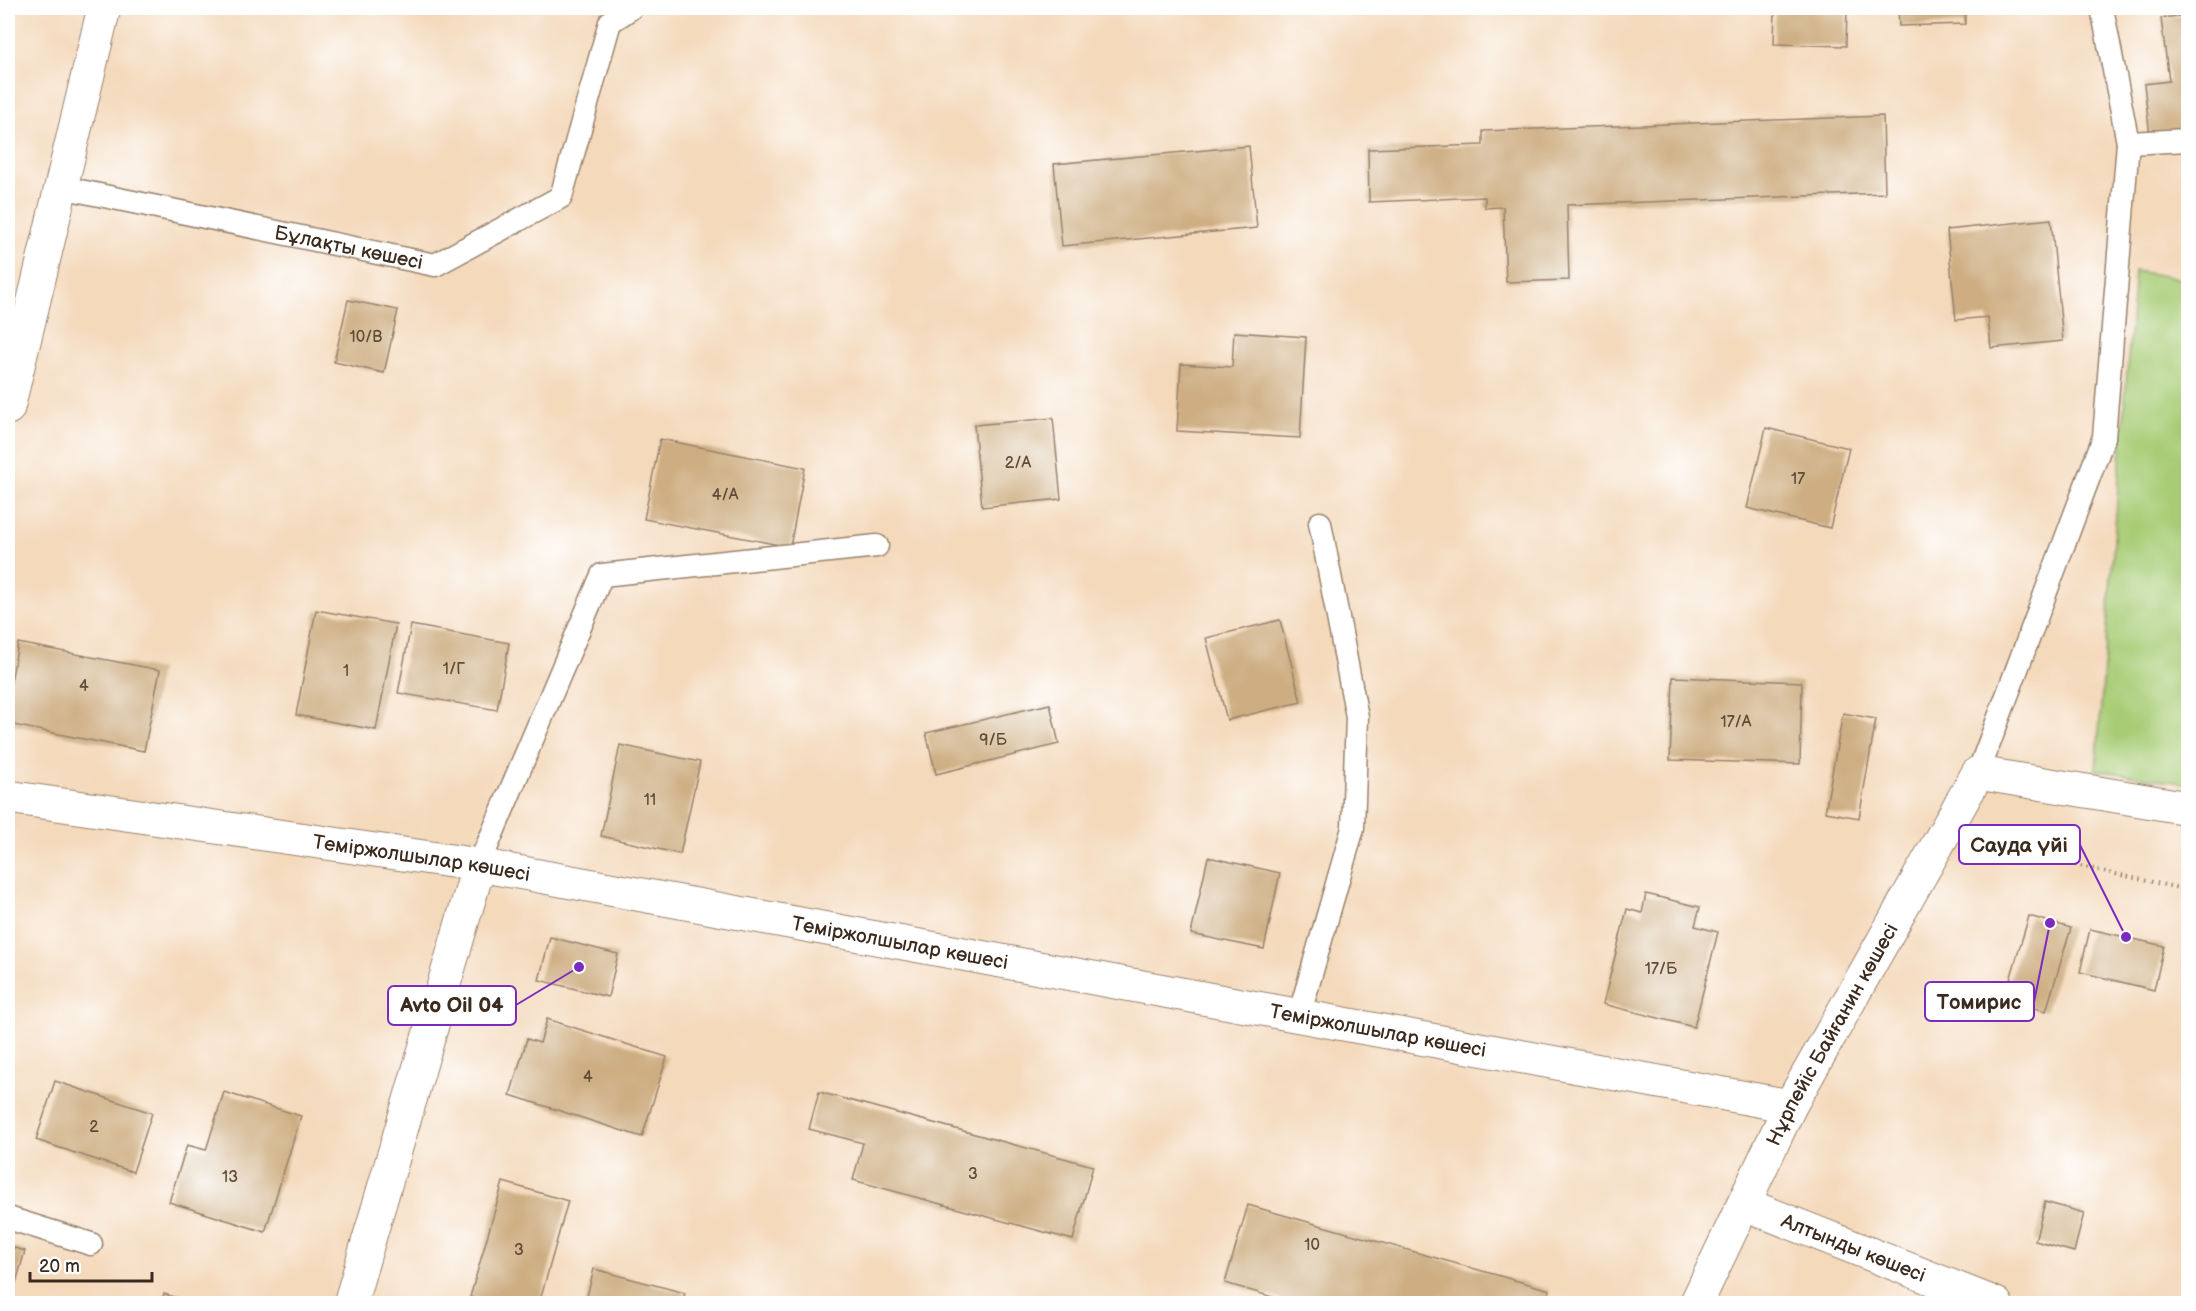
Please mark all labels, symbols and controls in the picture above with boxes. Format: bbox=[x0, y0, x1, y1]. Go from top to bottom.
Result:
street label: Бұлақты көшесі bbox=[272, 221, 425, 275]
house number: 10/В bbox=[350, 328, 383, 347]
house number: 2/А bbox=[1005, 454, 1031, 473]
house number: 17 bbox=[1791, 470, 1805, 489]
house number: 4/А bbox=[712, 486, 739, 505]
house number: 1/Г bbox=[443, 660, 465, 679]
house number: 1 bbox=[343, 662, 349, 681]
house number: 4 bbox=[79, 677, 89, 696]
house number: 17/А bbox=[1721, 713, 1752, 732]
house number: 9/Б bbox=[979, 731, 1008, 750]
house number: 11 bbox=[644, 791, 656, 810]
callout: Сауда үйі bbox=[1959, 825, 2080, 864]
street label: Теміржолшылар көшесі bbox=[311, 830, 532, 887]
text: Сауда үйі bbox=[1970, 833, 2068, 858]
street label: Теміржолшылар көшесі bbox=[790, 912, 1010, 975]
street label: Нұрпейіс Байғанин көшесі bbox=[1762, 919, 1904, 1150]
house number: 17/Б bbox=[1645, 960, 1678, 979]
callout: Томирис bbox=[1925, 982, 2034, 1021]
callout: Avto Oil 04 bbox=[388, 986, 516, 1025]
text: Томирис bbox=[1937, 990, 2022, 1015]
text: Avto Oil 04 bbox=[399, 993, 504, 1018]
street label: Теміржолшылар көшесі bbox=[1268, 1000, 1488, 1063]
house number: 4 bbox=[583, 1068, 593, 1087]
house number: 2 bbox=[89, 1118, 99, 1137]
house number: 3 bbox=[968, 1165, 978, 1184]
house number: 13 bbox=[222, 1168, 238, 1187]
street label: Алтынды көшесі bbox=[1777, 1209, 1929, 1288]
house number: 10 bbox=[1304, 1236, 1320, 1255]
house number: 3 bbox=[514, 1241, 524, 1260]
scale bar bbox=[30, 1245, 152, 1283]
text: 20 m bbox=[39, 1256, 80, 1277]

